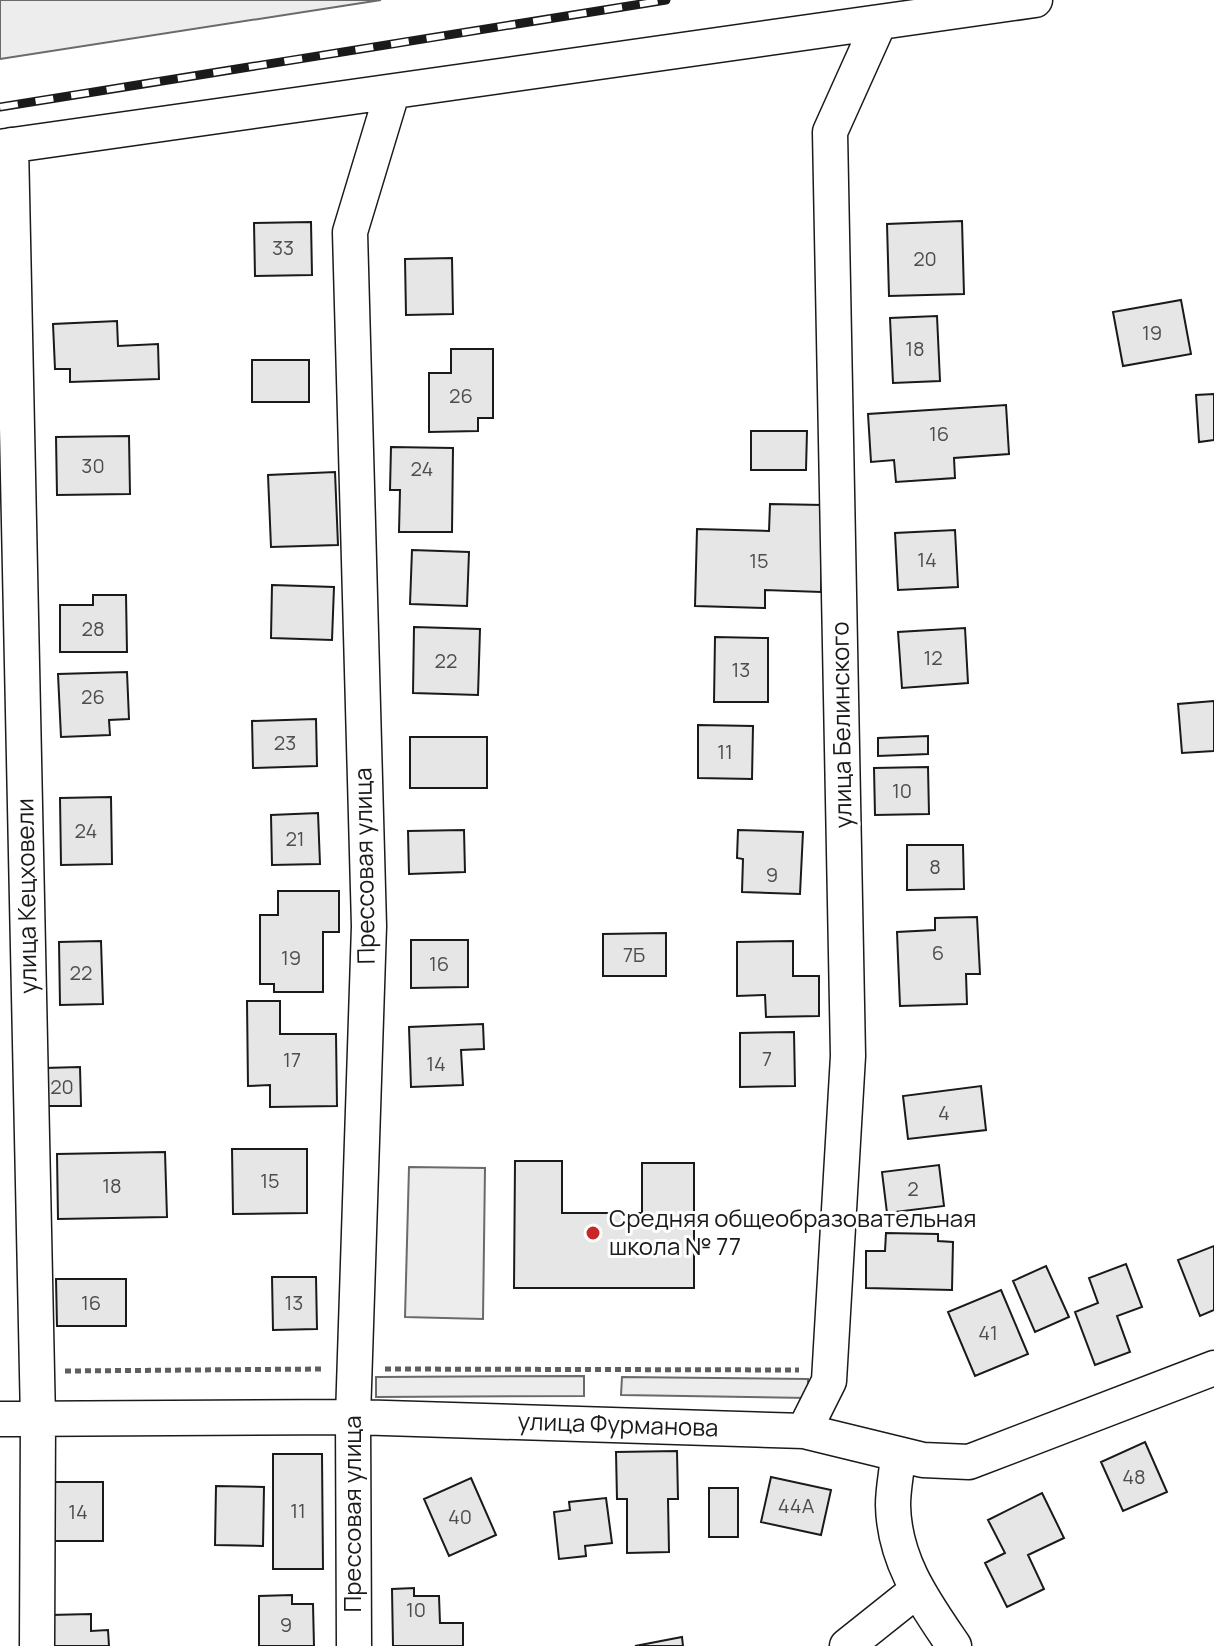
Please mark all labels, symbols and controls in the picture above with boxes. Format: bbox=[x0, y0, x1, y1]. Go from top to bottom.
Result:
house number: 33 bbox=[272, 234, 294, 261]
house number: 20 bbox=[913, 245, 937, 272]
house number: 19 bbox=[1142, 319, 1162, 346]
house number: 18 bbox=[905, 335, 925, 362]
house number: 26 bbox=[449, 382, 473, 409]
house number: 16 bbox=[929, 420, 949, 447]
house number: 30 bbox=[81, 452, 105, 479]
house number: 24 bbox=[411, 455, 433, 482]
house number: 14 bbox=[917, 546, 937, 573]
house number: 15 bbox=[749, 547, 769, 574]
house number: 28 bbox=[81, 615, 105, 642]
street label: улица Белинского bbox=[822, 621, 859, 829]
house number: 12 bbox=[923, 644, 943, 671]
house number: 22 bbox=[435, 647, 457, 674]
house number: 13 bbox=[732, 656, 750, 683]
house number: 26 bbox=[81, 683, 105, 710]
house number: 23 bbox=[274, 729, 296, 756]
house number: 11 bbox=[717, 738, 733, 765]
street label: Прессовая улица bbox=[345, 767, 382, 965]
house number: 10 bbox=[892, 777, 912, 804]
street label: улица Кецховели bbox=[7, 798, 44, 994]
house number: 24 bbox=[75, 817, 97, 844]
house number: 21 bbox=[285, 825, 305, 852]
house number: 8 bbox=[929, 853, 941, 880]
house number: 9 bbox=[766, 861, 778, 888]
house number: 6 bbox=[932, 939, 944, 966]
house number: 7Б bbox=[623, 941, 645, 968]
house number: 19 bbox=[281, 944, 301, 971]
house number: 16 bbox=[429, 950, 449, 977]
house number: 22 bbox=[70, 959, 92, 986]
house number: 7 bbox=[762, 1045, 772, 1072]
house number: 17 bbox=[283, 1046, 301, 1073]
house number: 14 bbox=[426, 1050, 446, 1077]
house number: 20 bbox=[50, 1073, 74, 1100]
house number: 4 bbox=[938, 1099, 950, 1126]
house number: 15 bbox=[260, 1167, 280, 1194]
house number: 18 bbox=[102, 1172, 122, 1199]
house number: 2 bbox=[907, 1175, 919, 1202]
place label: Средняя общеобразовательная школа № 77 bbox=[609, 1201, 976, 1262]
marker: Средняя общеобразовательная школа № 77 bbox=[584, 1224, 602, 1242]
house number: 16 bbox=[81, 1289, 101, 1316]
house number: 13 bbox=[285, 1289, 303, 1316]
house number: 41 bbox=[978, 1319, 998, 1346]
street label: улица Фурманова bbox=[517, 1404, 719, 1443]
street label: Прессовая улица bbox=[335, 1416, 368, 1612]
house number: 48 bbox=[1122, 1463, 1146, 1490]
house number: 44А bbox=[778, 1492, 815, 1519]
house number: 11 bbox=[290, 1497, 306, 1524]
house number: 14 bbox=[68, 1498, 88, 1525]
house number: 40 bbox=[448, 1503, 472, 1530]
house number: 10 bbox=[406, 1596, 426, 1623]
house number: 9 bbox=[280, 1611, 292, 1638]

